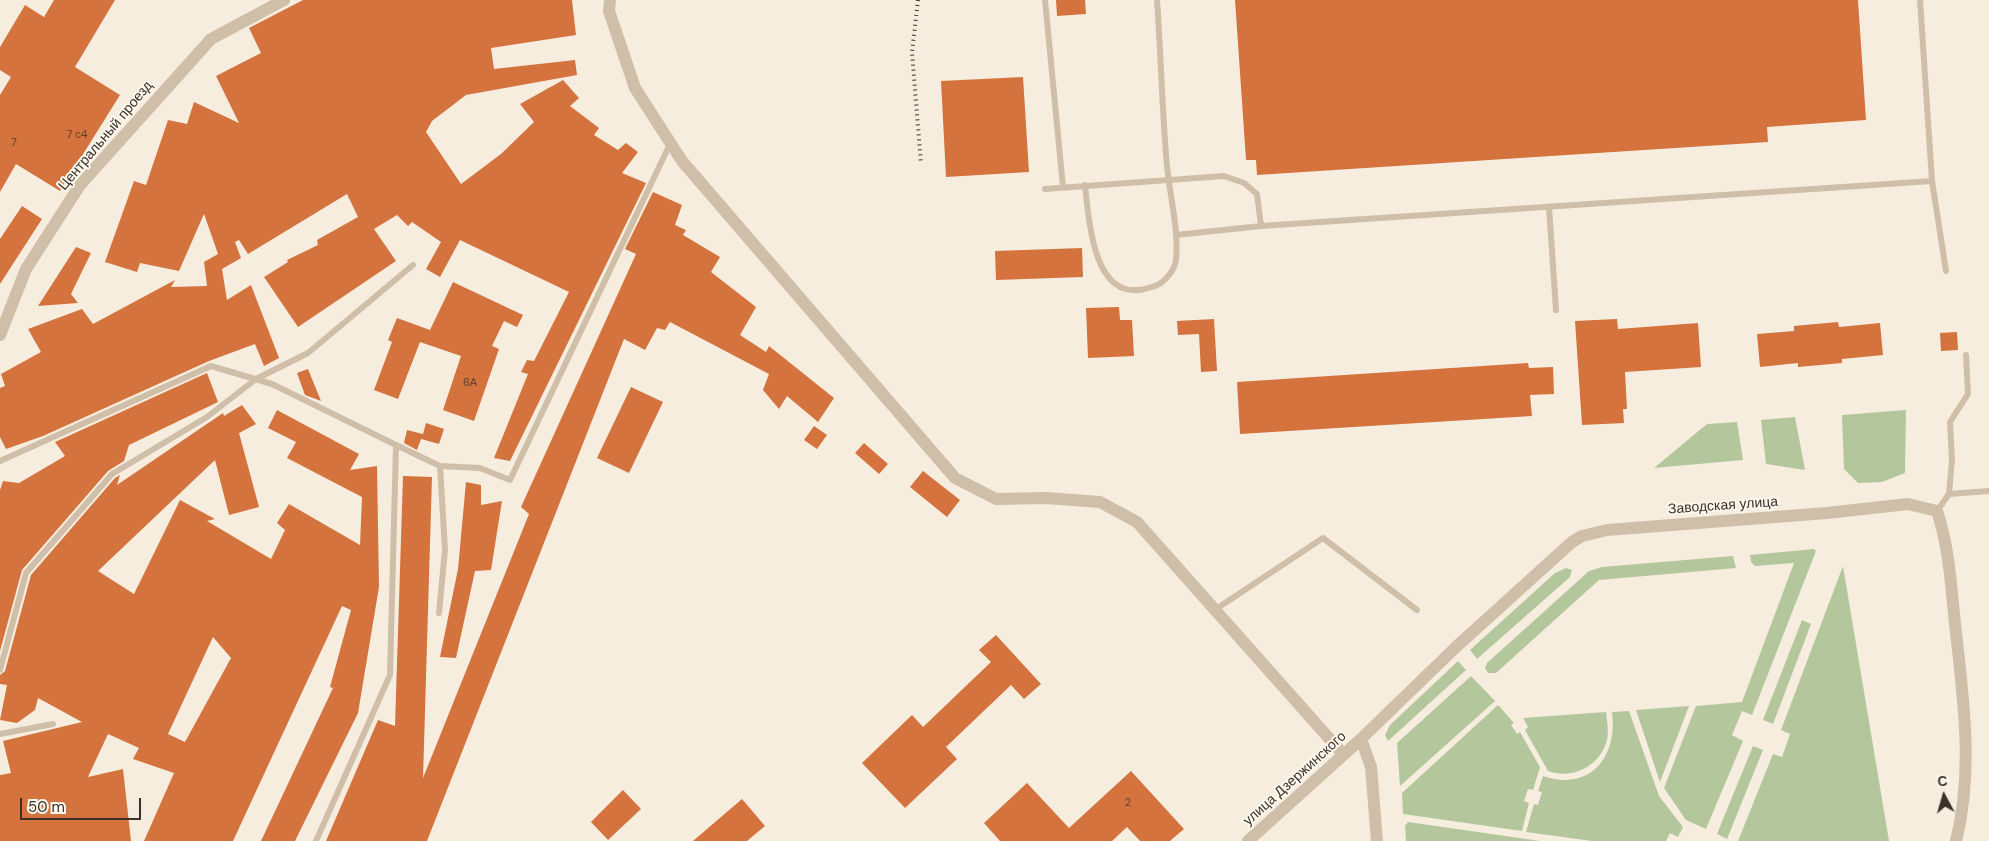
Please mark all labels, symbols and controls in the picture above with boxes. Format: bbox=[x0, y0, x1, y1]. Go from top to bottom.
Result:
street label: Центральный проезд bbox=[55, 78, 157, 194]
house number: 7 с4 bbox=[67, 128, 87, 142]
house number: 7 bbox=[11, 136, 17, 150]
house number: 6А bbox=[463, 376, 477, 390]
street label: Заводская улица bbox=[1667, 494, 1779, 518]
street label: улица Дзержинского bbox=[1240, 728, 1350, 830]
north arrow bbox=[1919, 771, 1969, 821]
text: С bbox=[1936, 772, 1948, 791]
scale bar bbox=[22, 788, 144, 820]
house number: 2 bbox=[1125, 796, 1131, 810]
text: 50 m bbox=[28, 797, 65, 817]

